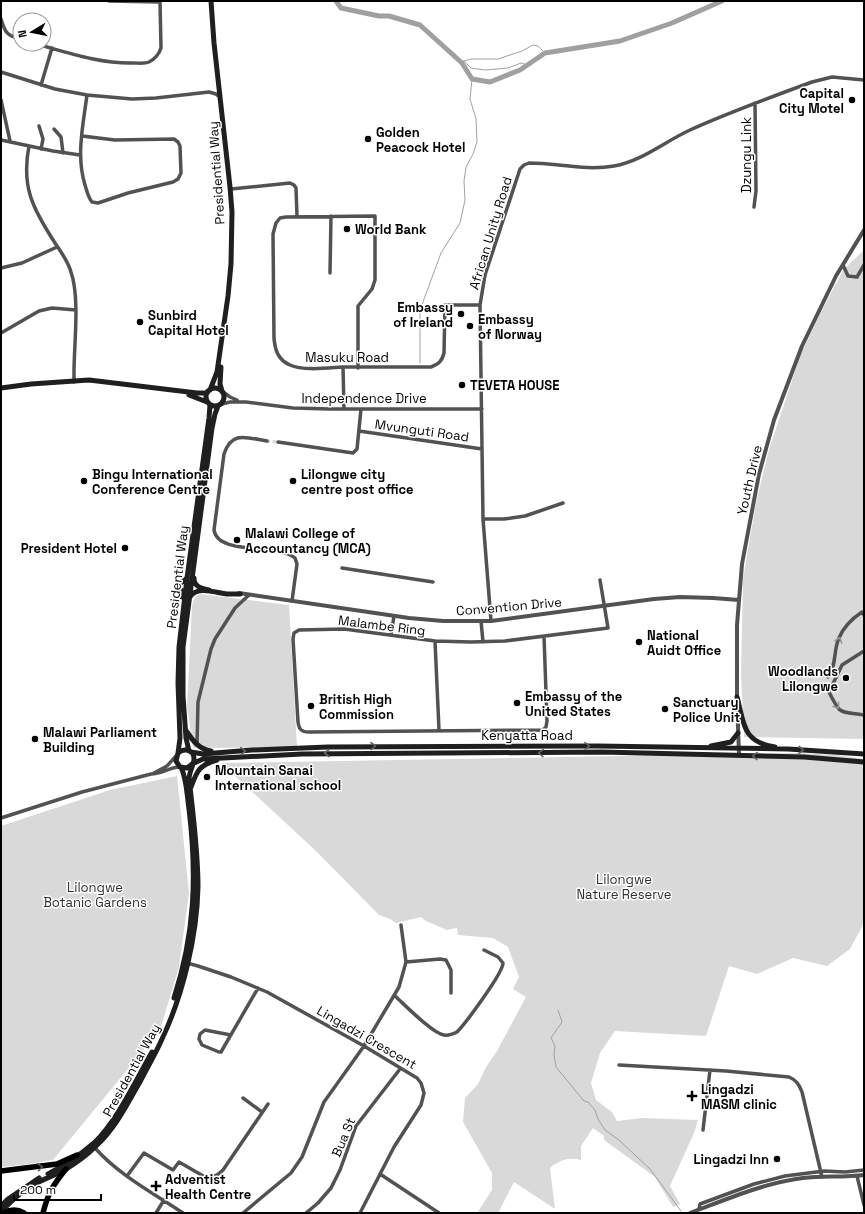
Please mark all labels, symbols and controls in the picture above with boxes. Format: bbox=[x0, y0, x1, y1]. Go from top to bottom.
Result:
north arrow bbox=[12, 12, 52, 52]
text: N bbox=[15, 29, 30, 39]
place label: Capital City Motel bbox=[779, 85, 844, 117]
marker: Capital City Motel bbox=[847, 95, 857, 105]
street label: Dzungu Link bbox=[738, 117, 755, 193]
street label: Presidential Way bbox=[204, 121, 229, 225]
place label: Golden Peacock Hotel bbox=[376, 124, 465, 156]
marker: Golden Peacock Hotel bbox=[363, 134, 373, 144]
street label: African Unity Road bbox=[465, 175, 516, 292]
place label: World Bank bbox=[355, 221, 427, 238]
marker: World Bank bbox=[342, 224, 352, 234]
place label: Embassy of Ireland bbox=[393, 299, 453, 331]
place label: Sunbird Capital Hotel bbox=[148, 307, 229, 339]
marker: Embassy of Ireland bbox=[456, 309, 466, 319]
place label: Embassy of Norway bbox=[478, 311, 542, 343]
marker: Sunbird Capital Hotel bbox=[135, 317, 145, 327]
marker: Embassy of Norway bbox=[465, 321, 475, 331]
street label: Masuku Road bbox=[305, 349, 389, 366]
place label: TEVETA HOUSE bbox=[470, 377, 559, 394]
marker: TEVETA HOUSE bbox=[457, 380, 467, 390]
street label: Independence Drive bbox=[301, 390, 427, 407]
street label: Mvunguti Road bbox=[374, 415, 470, 446]
street label: Youth Drive bbox=[733, 443, 766, 517]
place label: Bingu International Conference Centre bbox=[92, 466, 213, 498]
place label: Lilongwe city centre post office bbox=[301, 466, 414, 498]
marker: Bingu International Conference Centre bbox=[79, 476, 89, 486]
marker: Lilongwe city centre post office bbox=[288, 476, 298, 486]
street label: Presidential Way bbox=[163, 525, 192, 630]
place label: Malawi College of Accountancy (MCA) bbox=[245, 525, 371, 557]
marker: Malawi College of Accountancy (MCA) bbox=[232, 535, 242, 545]
place label: President Hotel bbox=[21, 540, 117, 557]
marker: President Hotel bbox=[120, 543, 130, 553]
street label: Convention Drive bbox=[455, 593, 563, 620]
street label: Malambe Ring bbox=[337, 612, 426, 639]
place label: National Auidt Office bbox=[647, 627, 721, 659]
marker: National Auidt Office bbox=[634, 637, 644, 647]
one-way arrow bbox=[835, 637, 843, 644]
place label: Woodlands Lilongwe bbox=[768, 663, 838, 695]
marker: Woodlands Lilongwe bbox=[841, 673, 851, 683]
place label: Embassy of the United States bbox=[525, 688, 622, 720]
place label: British High Commission bbox=[319, 691, 394, 723]
place label: Sanctuary Police Unit bbox=[673, 694, 740, 726]
marker: Embassy of the United States bbox=[512, 698, 522, 708]
marker: British High Commission bbox=[306, 701, 316, 711]
one-way arrow bbox=[832, 701, 839, 708]
marker: Sanctuary Police Unit bbox=[660, 704, 670, 714]
place label: Malawi Parliament Building bbox=[43, 724, 157, 756]
street label: Kenyatta Road bbox=[481, 727, 573, 744]
marker: Malawi Parliament Building bbox=[30, 734, 40, 744]
one-way arrow bbox=[370, 742, 376, 750]
one-way arrow bbox=[584, 742, 590, 750]
one-way arrow bbox=[240, 746, 246, 755]
one-way arrow bbox=[798, 746, 804, 754]
one-way arrow bbox=[324, 749, 330, 758]
one-way arrow bbox=[538, 749, 544, 757]
one-way arrow bbox=[752, 752, 758, 760]
place label: Mountain Sanai International school bbox=[215, 762, 341, 794]
marker: Mountain Sanai International school bbox=[202, 772, 212, 782]
park label: Lilongwe Nature Reserve bbox=[576, 871, 672, 903]
park label: Lilongwe Botanic Gardens bbox=[43, 879, 147, 911]
street label: Lingadzi Crescent bbox=[314, 1002, 420, 1073]
street label: Presidential Way bbox=[99, 1021, 164, 1120]
place label: Lingadzi MASM clinic bbox=[701, 1081, 777, 1113]
marker: Lingadzi MASM clinic bbox=[686, 1090, 698, 1102]
street label: Bua St bbox=[328, 1115, 359, 1160]
place label: Lingadzi Inn bbox=[694, 1151, 769, 1168]
marker: Lingadzi Inn bbox=[772, 1154, 782, 1164]
one-way arrow bbox=[37, 1163, 43, 1172]
place label: Adventist Health Centre bbox=[165, 1171, 251, 1203]
scale bar bbox=[14, 1176, 101, 1202]
marker: Adventist Health Centre bbox=[150, 1180, 162, 1192]
text: 200 m bbox=[20, 1182, 56, 1198]

